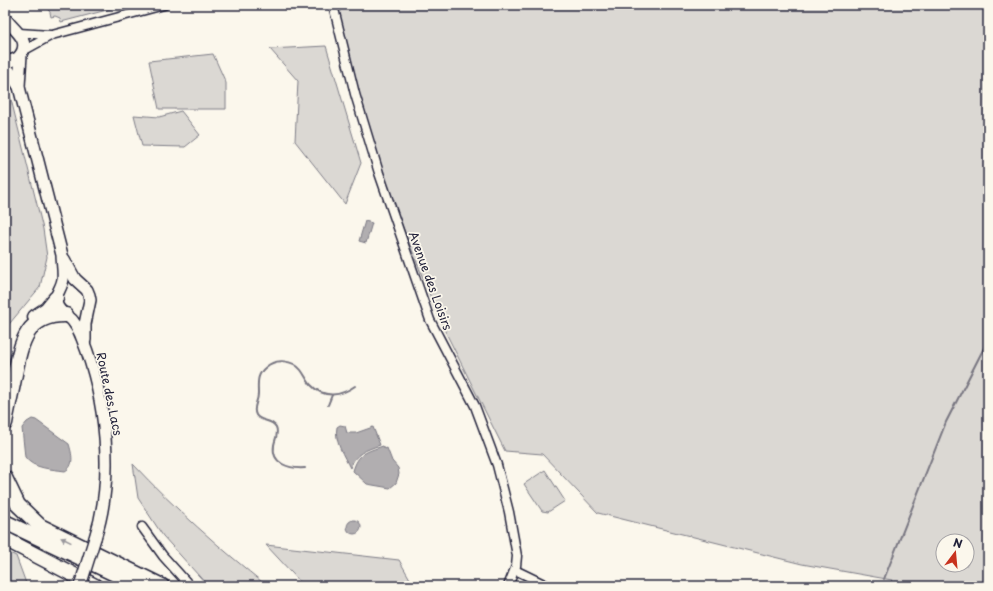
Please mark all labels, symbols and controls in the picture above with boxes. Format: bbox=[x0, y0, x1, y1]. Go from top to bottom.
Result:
street label: Avenue des Loisirs bbox=[405, 229, 457, 333]
street label: Route des Lacs bbox=[92, 350, 128, 438]
north arrow bbox=[935, 533, 975, 573]
text: N bbox=[951, 534, 965, 552]
one-way arrow bbox=[61, 537, 72, 543]

